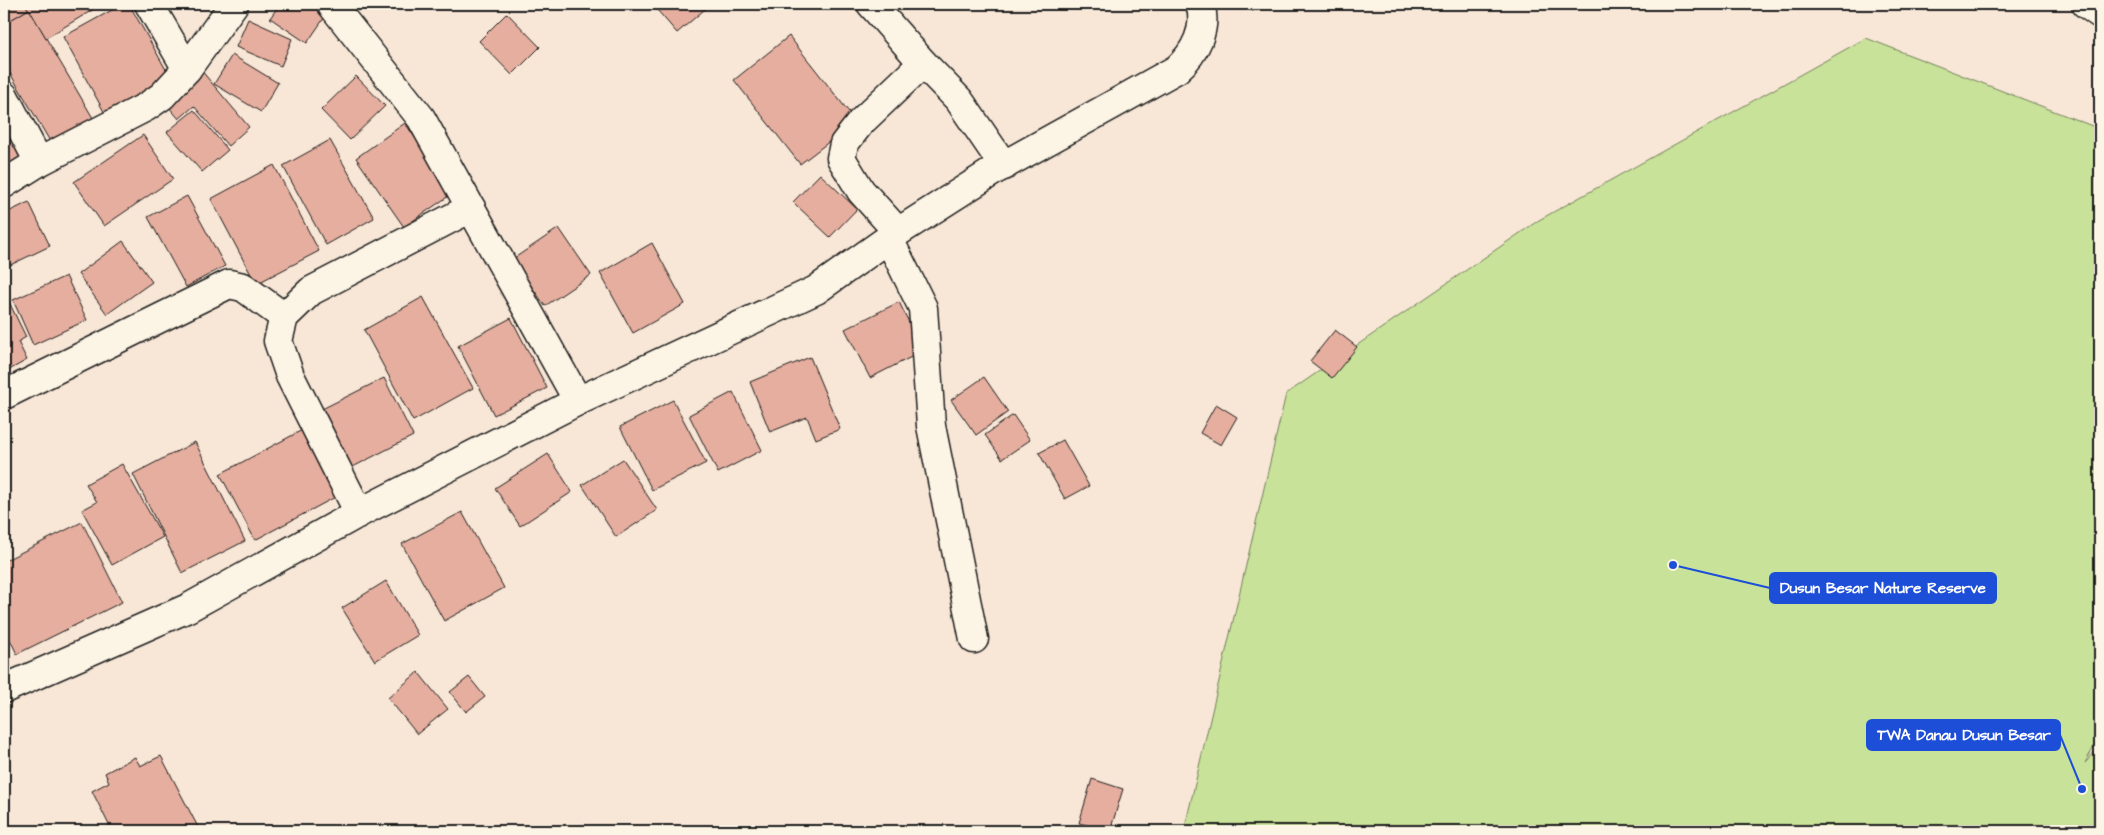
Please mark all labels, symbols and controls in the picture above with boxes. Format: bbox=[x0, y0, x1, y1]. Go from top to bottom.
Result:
callout: Dusun Besar Nature Reserve bbox=[1770, 573, 1996, 603]
text: Dusun Besar Nature Reserve bbox=[1780, 578, 1986, 599]
callout: TWA Danau Dusun Besar bbox=[1867, 720, 2060, 750]
text: TWA Danau Dusun Besar bbox=[1876, 725, 2051, 746]

